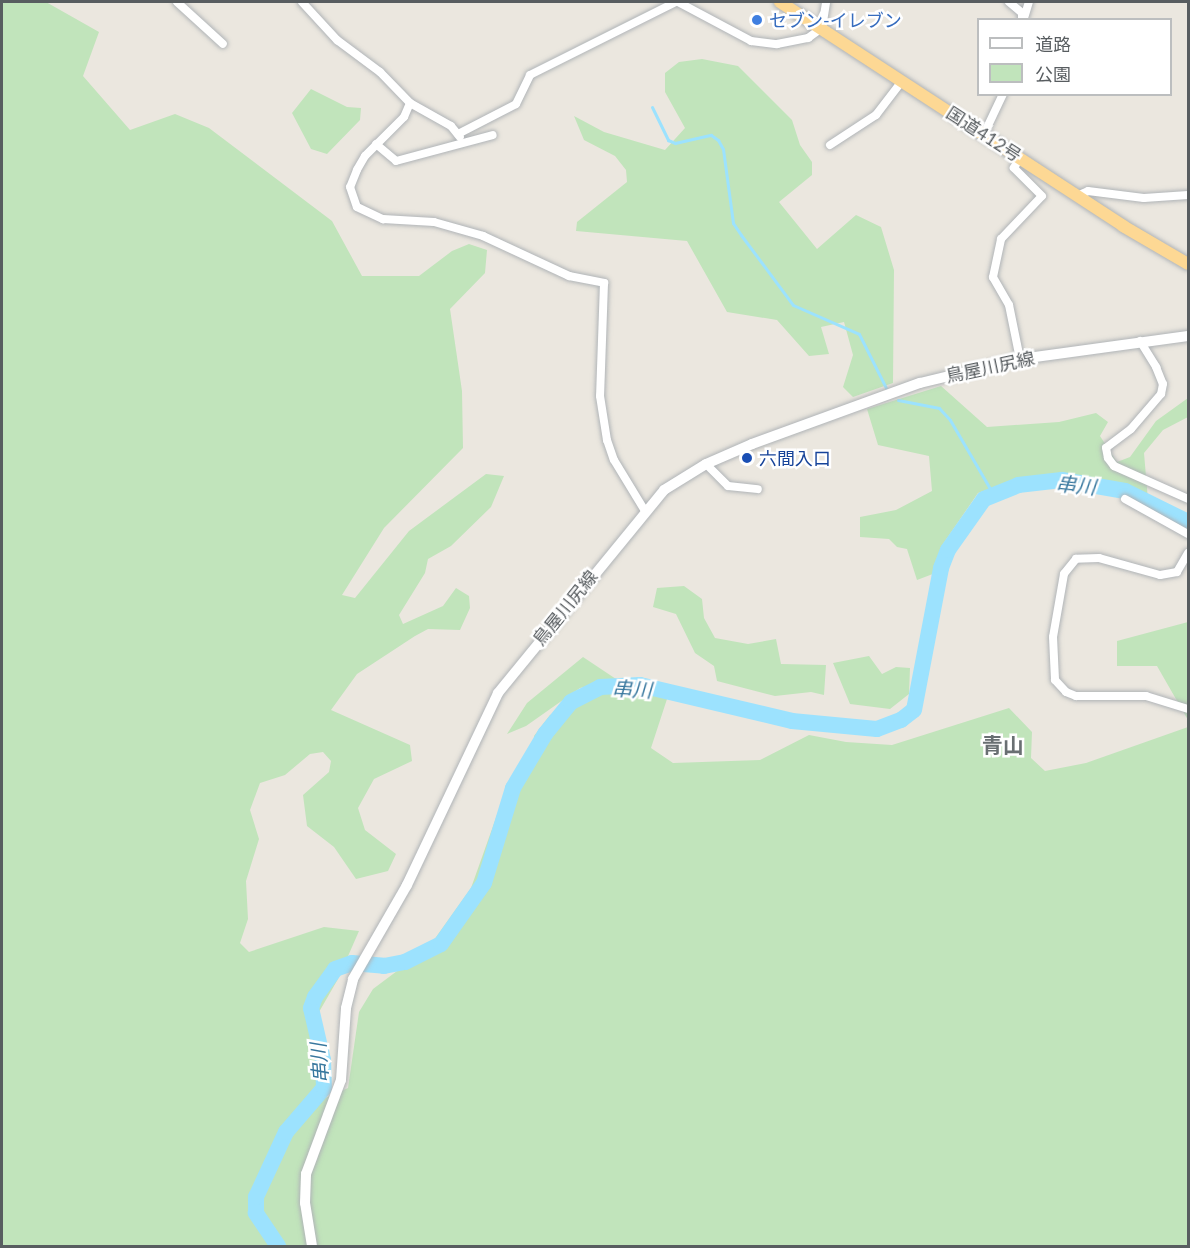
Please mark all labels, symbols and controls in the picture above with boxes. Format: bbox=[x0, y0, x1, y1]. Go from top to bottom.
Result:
place label: セブン-イレブン bbox=[769, 9, 902, 31]
marker: セブン-イレブン bbox=[750, 13, 764, 27]
legend bbox=[977, 18, 1172, 96]
text: 道路 bbox=[1035, 33, 1071, 55]
text: 公園 bbox=[1035, 63, 1071, 85]
street label: 国道412号 bbox=[942, 102, 1026, 166]
street label: 鳥屋川尻線 bbox=[944, 347, 1036, 387]
place label: 六間入口 bbox=[759, 447, 831, 469]
marker: 六間入口 bbox=[740, 451, 754, 465]
water label: 串川 bbox=[1055, 471, 1097, 499]
street label: 鳥屋川尻線 bbox=[528, 566, 602, 650]
water label: 串川 bbox=[611, 676, 653, 702]
district label: 青山 bbox=[982, 732, 1024, 758]
water label: 串川 bbox=[306, 1042, 332, 1084]

